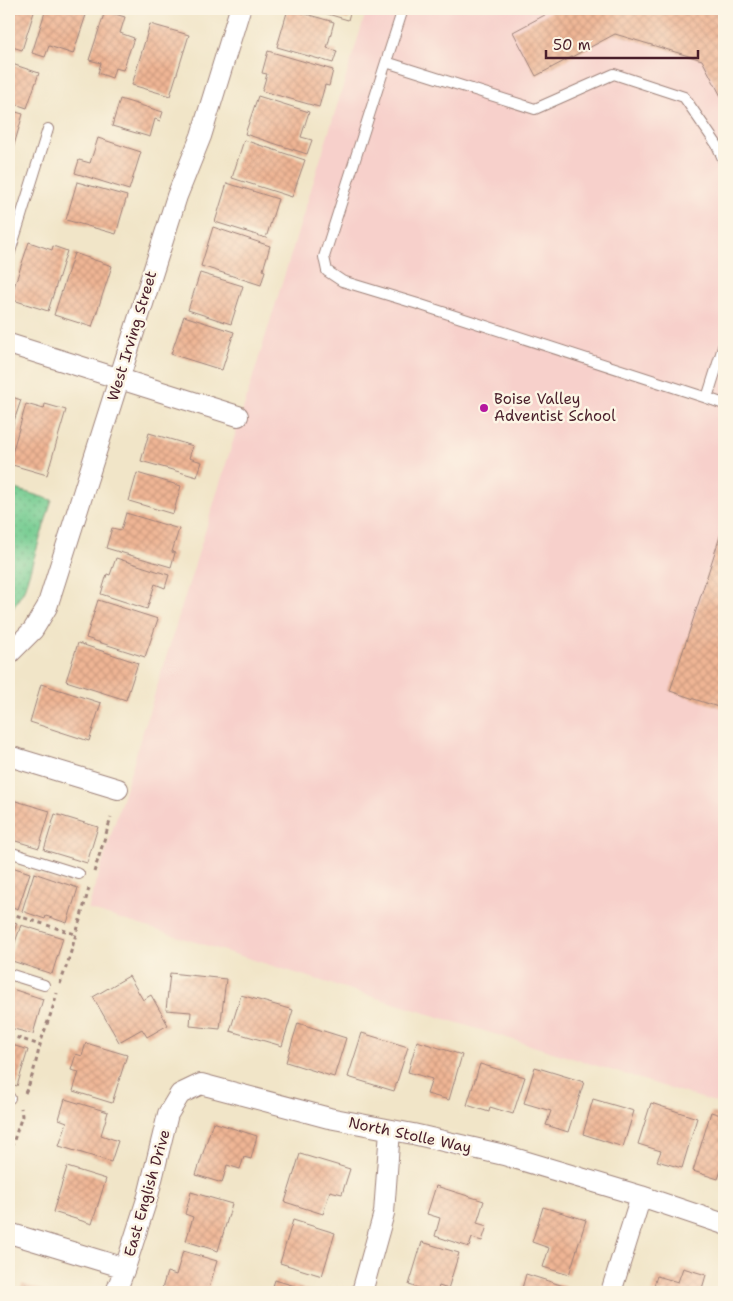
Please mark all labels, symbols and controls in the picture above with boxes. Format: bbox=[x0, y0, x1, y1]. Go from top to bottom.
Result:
scale bar bbox=[546, 28, 698, 60]
text: 50 m bbox=[553, 35, 591, 55]
street label: West Irving Street bbox=[103, 268, 161, 404]
place label: Boise Valley Adventist School bbox=[494, 389, 616, 426]
marker: Boise Valley Adventist School bbox=[478, 402, 490, 414]
street label: North Stolle Way bbox=[347, 1112, 473, 1158]
street label: East English Drive bbox=[119, 1127, 175, 1259]

